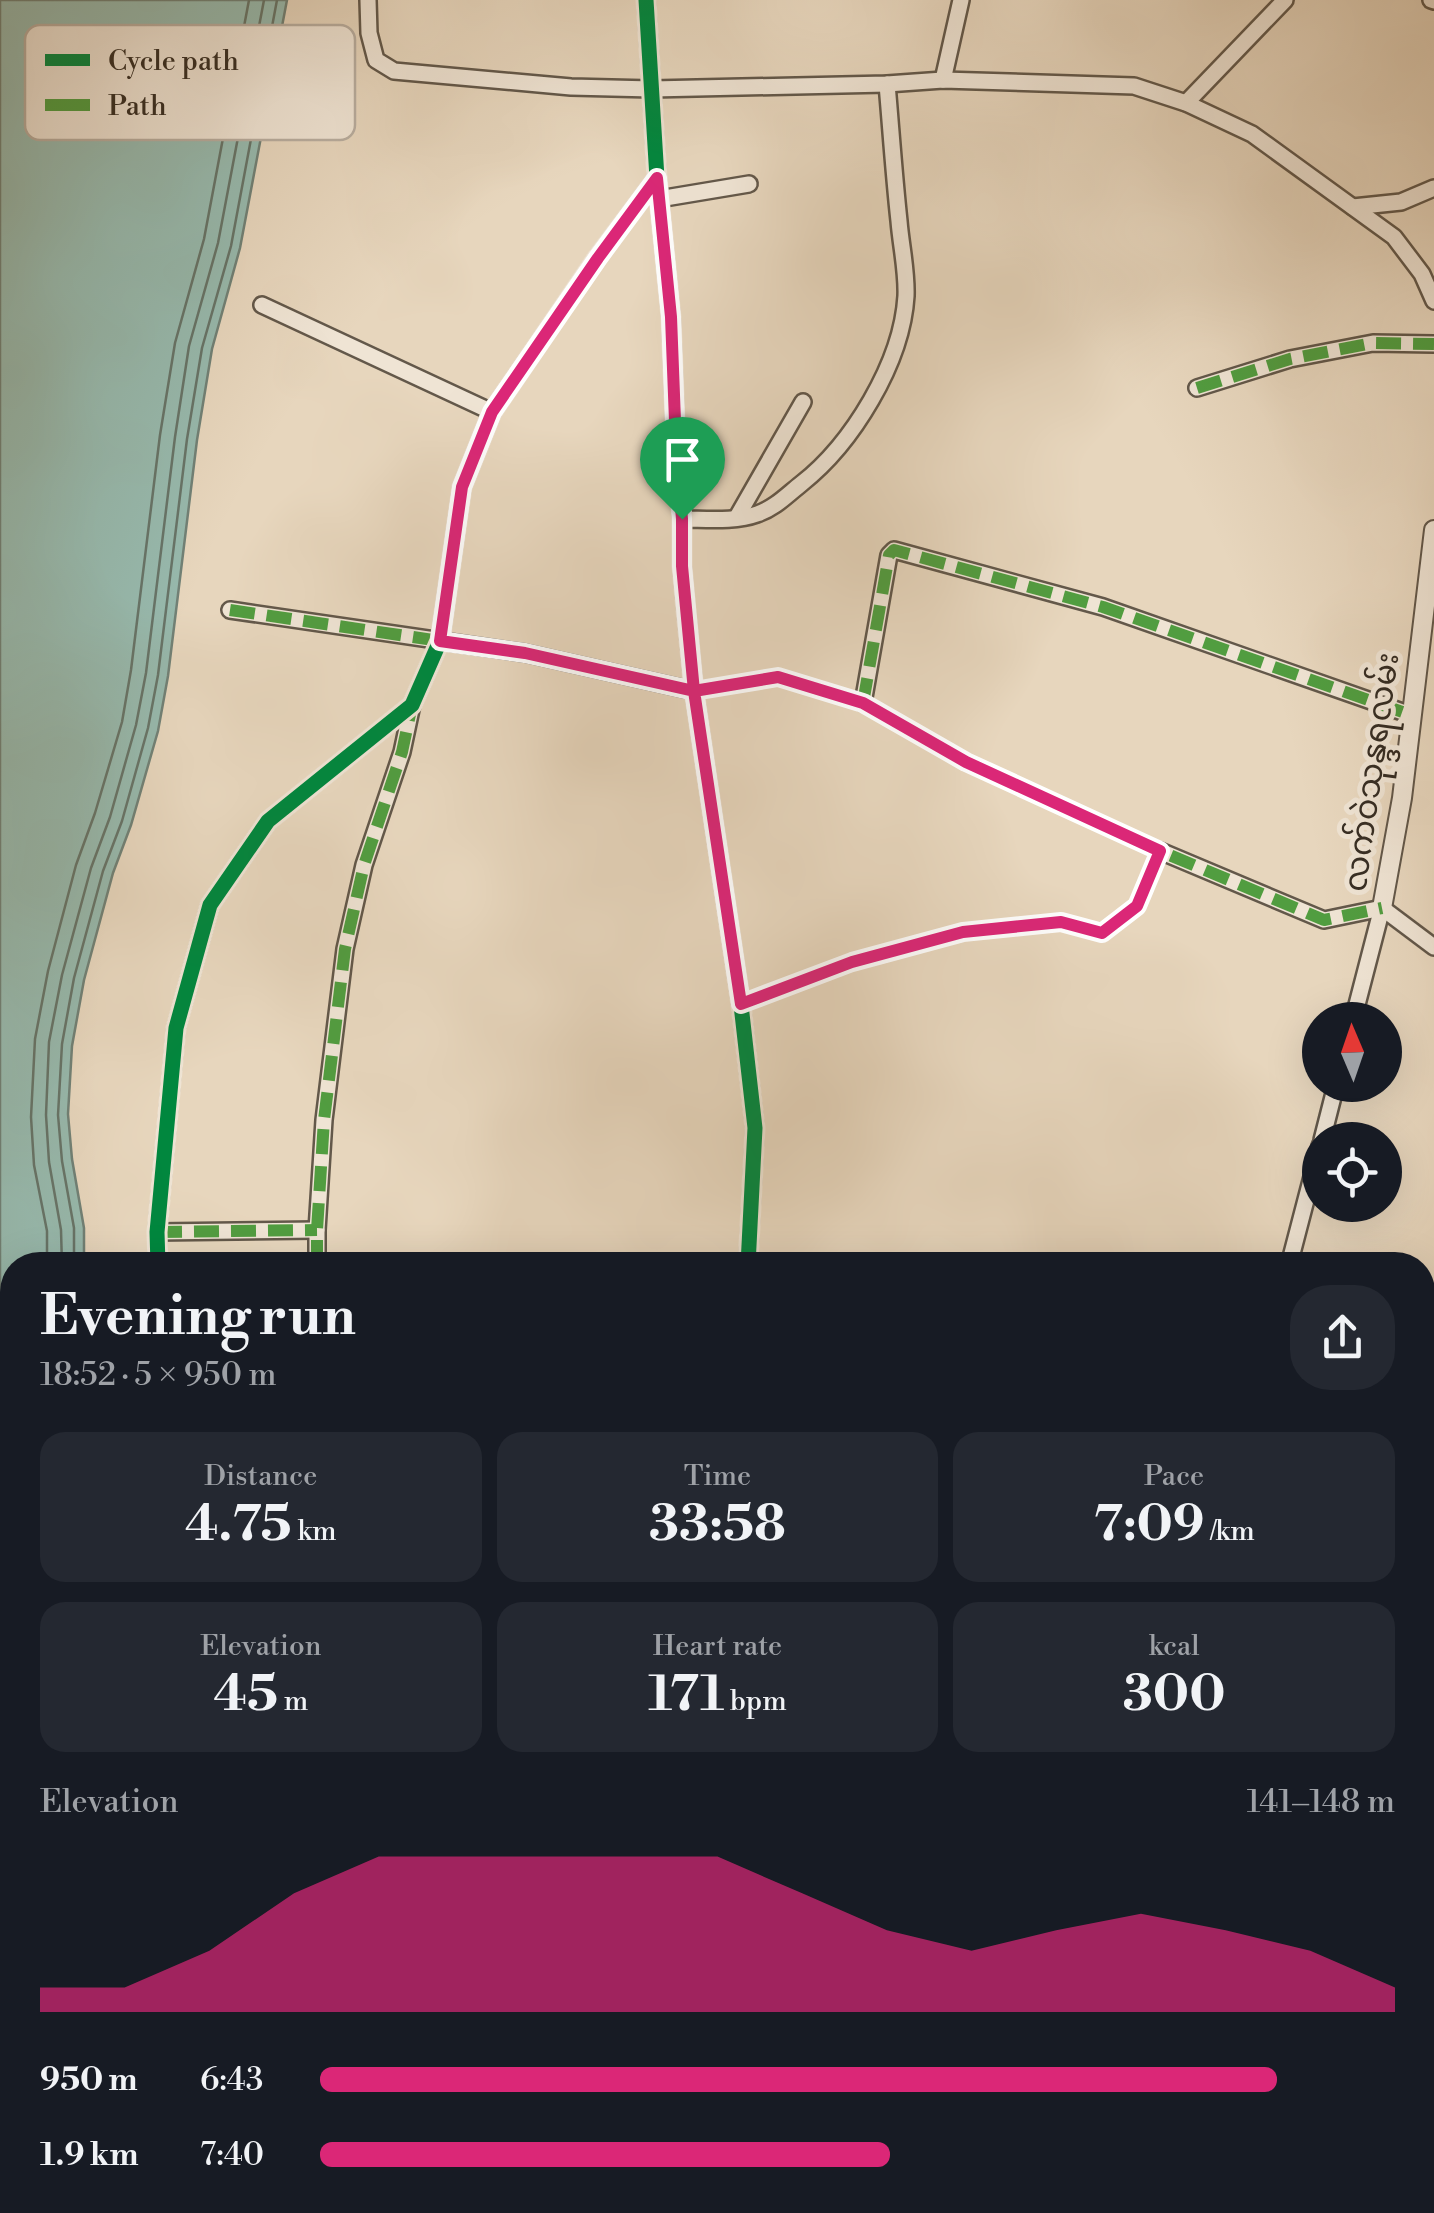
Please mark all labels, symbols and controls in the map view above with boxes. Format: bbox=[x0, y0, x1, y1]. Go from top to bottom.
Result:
legend bbox=[25, 25, 355, 140]
text: Cycle path bbox=[108, 44, 239, 79]
text: Path bbox=[108, 89, 167, 124]
pin bbox=[640, 417, 725, 520]
icon: arrive bbox=[655, 432, 710, 487]
street label: လက်ဝဲသုန္ဒရလမ်း bbox=[1331, 650, 1414, 895]
north arrow bbox=[1302, 1002, 1402, 1102]
map controls bbox=[1302, 1002, 1402, 1222]
button: locate bbox=[1302, 1122, 1402, 1222]
text: Evening run bbox=[40, 1283, 356, 1352]
button: share bbox=[1290, 1285, 1395, 1390]
text: 18:52 · 5 × 950 m bbox=[40, 1355, 277, 1395]
text: Distance bbox=[204, 1459, 317, 1494]
text: Time bbox=[684, 1459, 751, 1494]
text: Pace bbox=[1144, 1459, 1204, 1494]
text: 4.75 bbox=[185, 1494, 292, 1556]
text: 33:58 bbox=[649, 1494, 786, 1556]
text: 7:09 bbox=[1094, 1494, 1204, 1556]
text: km bbox=[292, 1514, 337, 1549]
text: /km bbox=[1204, 1514, 1255, 1549]
text: Elevation bbox=[200, 1629, 321, 1664]
text: Heart rate bbox=[653, 1629, 782, 1664]
text: kcal bbox=[1149, 1629, 1200, 1664]
text: 45 bbox=[213, 1664, 278, 1726]
text: 171 bbox=[648, 1664, 724, 1726]
text: 300 bbox=[1123, 1664, 1226, 1726]
text: m bbox=[278, 1684, 308, 1719]
text: bpm bbox=[724, 1684, 787, 1719]
text: Elevation bbox=[40, 1782, 179, 1822]
text: 141–148 m bbox=[1247, 1782, 1395, 1822]
text: 950 m bbox=[40, 2060, 138, 2100]
text: 6:43 bbox=[200, 2060, 263, 2100]
text: 1.9 km bbox=[40, 2135, 139, 2175]
text: 7:40 bbox=[200, 2135, 264, 2175]

